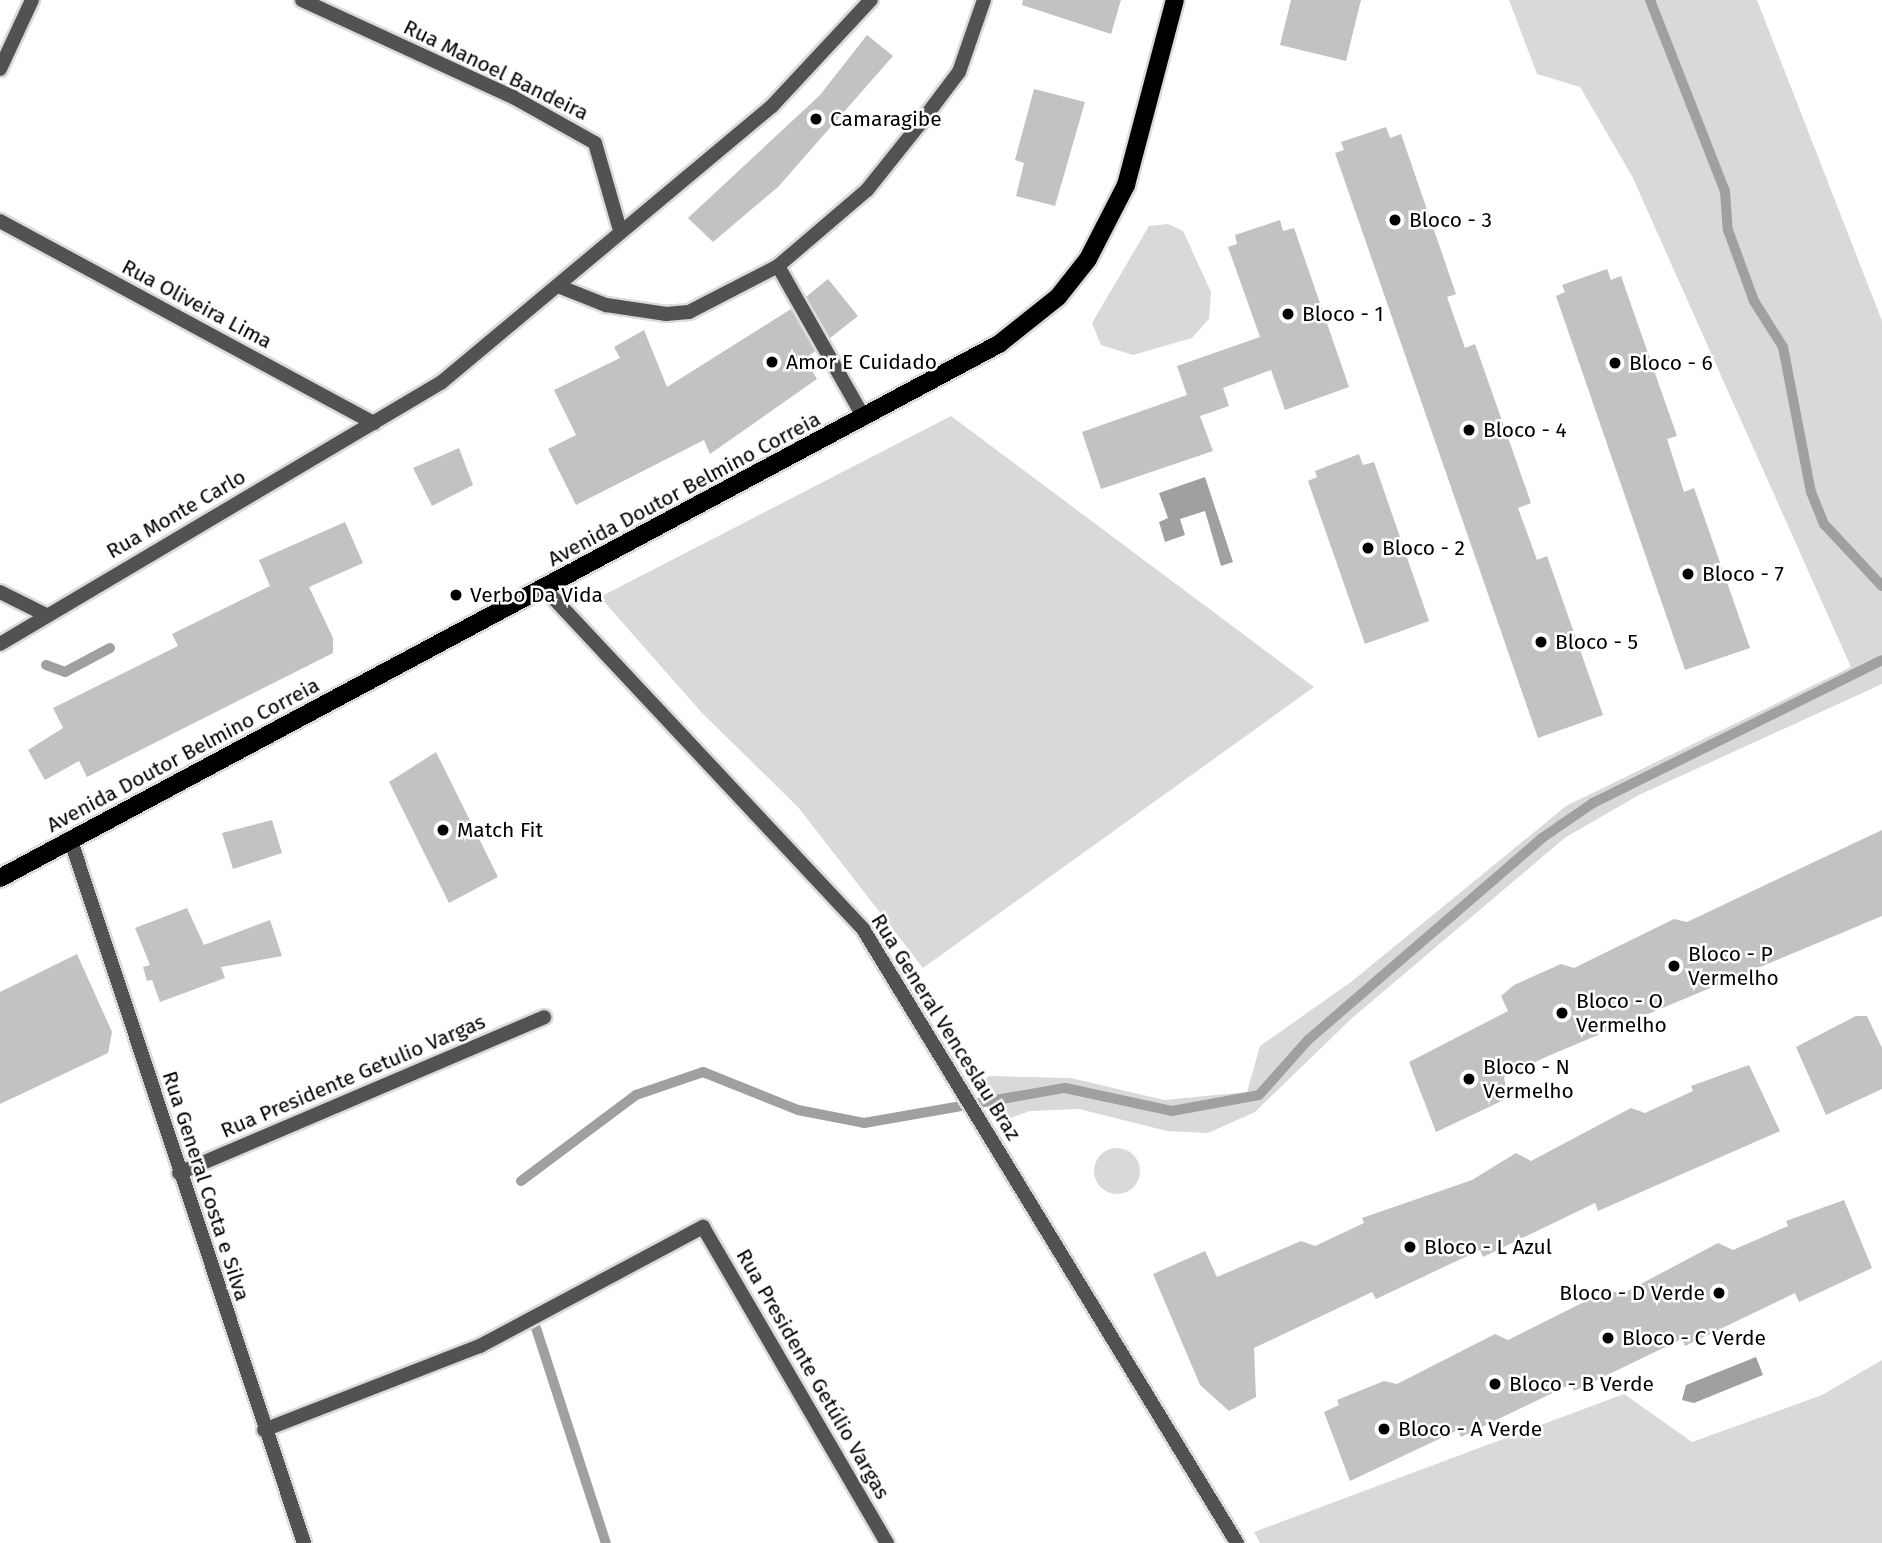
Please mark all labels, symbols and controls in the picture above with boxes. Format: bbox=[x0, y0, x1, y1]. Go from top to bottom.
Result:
street label: Rua Manoel Bandeira bbox=[399, 14, 593, 126]
place label: Camaragibe bbox=[830, 106, 942, 132]
marker: Camaragibe bbox=[808, 111, 824, 127]
place label: Bloco - 3 bbox=[1409, 207, 1492, 233]
marker: Bloco - 3 bbox=[1387, 212, 1403, 228]
street label: Rua Oliveira Lima bbox=[118, 254, 276, 354]
place label: Bloco - 1 bbox=[1302, 301, 1384, 327]
marker: Bloco - 1 bbox=[1280, 306, 1296, 322]
place label: Amor E Cuidado bbox=[786, 349, 937, 375]
place label: Bloco - 6 bbox=[1629, 350, 1713, 376]
marker: Amor E Cuidado bbox=[764, 354, 780, 370]
marker: Bloco - 6 bbox=[1607, 355, 1623, 371]
street label: Avenida Doutor Belmino Correia bbox=[543, 406, 825, 572]
place label: Bloco - 4 bbox=[1483, 417, 1567, 443]
marker: Bloco - 4 bbox=[1461, 422, 1477, 438]
street label: Rua Monte Carlo bbox=[102, 464, 250, 564]
place label: Bloco - 2 bbox=[1382, 535, 1465, 561]
marker: Bloco - 2 bbox=[1360, 540, 1376, 556]
place label: Bloco - 7 bbox=[1702, 561, 1784, 587]
marker: Bloco - 7 bbox=[1680, 566, 1696, 582]
place label: Verbo Da Vida bbox=[470, 582, 603, 608]
marker: Verbo Da Vida bbox=[448, 587, 464, 603]
place label: Bloco - 5 bbox=[1555, 629, 1638, 655]
marker: Bloco - 5 bbox=[1533, 634, 1549, 650]
street label: Avenida Doutor Belmino Correia bbox=[42, 672, 324, 838]
place label: Match Fit bbox=[457, 817, 543, 843]
marker: Match Fit bbox=[435, 822, 451, 838]
street label: Rua General Venceslau Braz bbox=[866, 909, 1026, 1145]
place label: Bloco - P Vermelho bbox=[1688, 941, 1779, 991]
marker: Bloco - P Vermelho bbox=[1666, 958, 1682, 974]
place label: Bloco - O Vermelho bbox=[1576, 988, 1667, 1038]
marker: Bloco - O Vermelho bbox=[1554, 1005, 1570, 1021]
street label: Rua Presidente Getulio Vargas bbox=[217, 1009, 489, 1143]
place label: Bloco - N Vermelho bbox=[1483, 1054, 1574, 1104]
street label: Rua General Costa e Silva bbox=[157, 1068, 255, 1304]
marker: Bloco - N Vermelho bbox=[1461, 1071, 1477, 1087]
place label: Bloco - L Azul bbox=[1424, 1234, 1552, 1260]
marker: Bloco - L Azul bbox=[1402, 1239, 1418, 1255]
street label: Rua Presidente Getúlio Vargas bbox=[731, 1244, 895, 1504]
place label: Bloco - D Verde bbox=[1559, 1280, 1705, 1306]
marker: Bloco - D Verde bbox=[1711, 1285, 1727, 1301]
place label: Bloco - C Verde bbox=[1622, 1325, 1766, 1351]
marker: Bloco - C Verde bbox=[1600, 1330, 1616, 1346]
place label: Bloco - B Verde bbox=[1509, 1371, 1654, 1397]
marker: Bloco - B Verde bbox=[1487, 1376, 1503, 1392]
place label: Bloco - A Verde bbox=[1398, 1416, 1542, 1442]
marker: Bloco - A Verde bbox=[1376, 1421, 1392, 1437]

